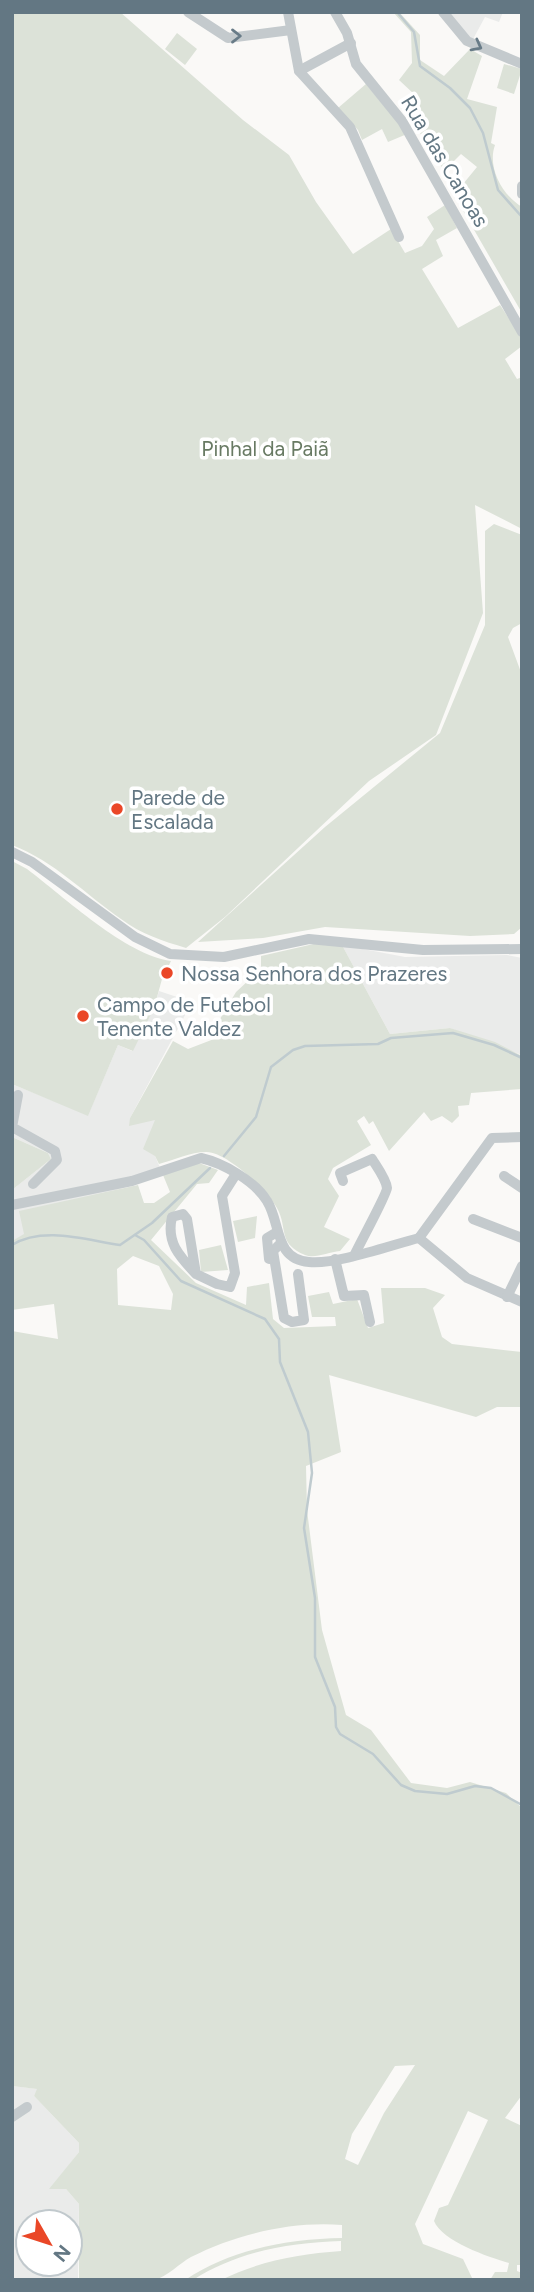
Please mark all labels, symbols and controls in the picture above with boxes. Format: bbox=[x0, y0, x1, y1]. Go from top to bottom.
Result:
one-way arrow bbox=[231, 28, 242, 44]
one-way arrow bbox=[470, 37, 482, 51]
street label: Rua das Canoas bbox=[396, 91, 494, 231]
park label: Pinhal da Paiã bbox=[201, 436, 329, 461]
place label: Parede de Escalada bbox=[131, 785, 225, 834]
marker: Parede de Escalada bbox=[109, 801, 125, 817]
place label: Nossa Senhora dos Prazeres bbox=[181, 961, 447, 986]
marker: Nossa Senhora dos Prazeres bbox=[159, 965, 175, 981]
place label: Campo de Futebol Tenente Valdez bbox=[97, 992, 271, 1041]
marker: Campo de Futebol Tenente Valdez bbox=[75, 1008, 91, 1024]
north arrow bbox=[14, 2208, 84, 2278]
text: N bbox=[48, 2240, 75, 2266]

